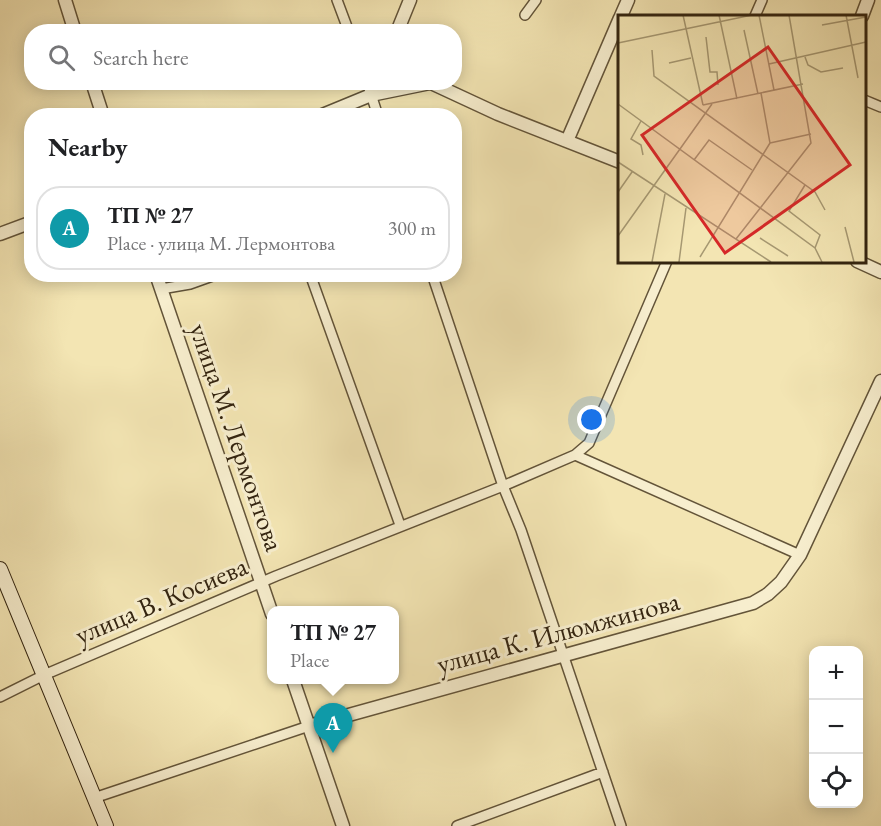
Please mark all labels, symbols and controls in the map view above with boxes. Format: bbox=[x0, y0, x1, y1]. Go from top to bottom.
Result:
inset map bbox=[618, 15, 866, 262]
search box bbox=[24, 24, 462, 90]
icon: search bbox=[45, 41, 78, 74]
text: Search here bbox=[93, 43, 188, 72]
text: Nearby bbox=[48, 130, 128, 164]
text: ТП № 27 bbox=[107, 201, 193, 230]
text: A bbox=[62, 215, 77, 241]
text: 300 m bbox=[388, 215, 436, 241]
text: Place · улица М. Лермонтова bbox=[107, 230, 335, 256]
street label: улица М. Лермонтова bbox=[182, 318, 292, 556]
your location bbox=[577, 405, 606, 434]
street label: улица В. Косиева bbox=[69, 548, 253, 652]
street label: улица К. Илюмжинова bbox=[433, 583, 683, 681]
popup bbox=[267, 606, 399, 684]
text: ТП № 27 bbox=[290, 618, 376, 647]
map controls bbox=[809, 646, 863, 808]
button: + bbox=[809, 646, 863, 700]
text: Place bbox=[290, 647, 329, 673]
button: − bbox=[809, 700, 863, 754]
pin: A bbox=[314, 704, 352, 753]
button: locate bbox=[809, 754, 863, 808]

